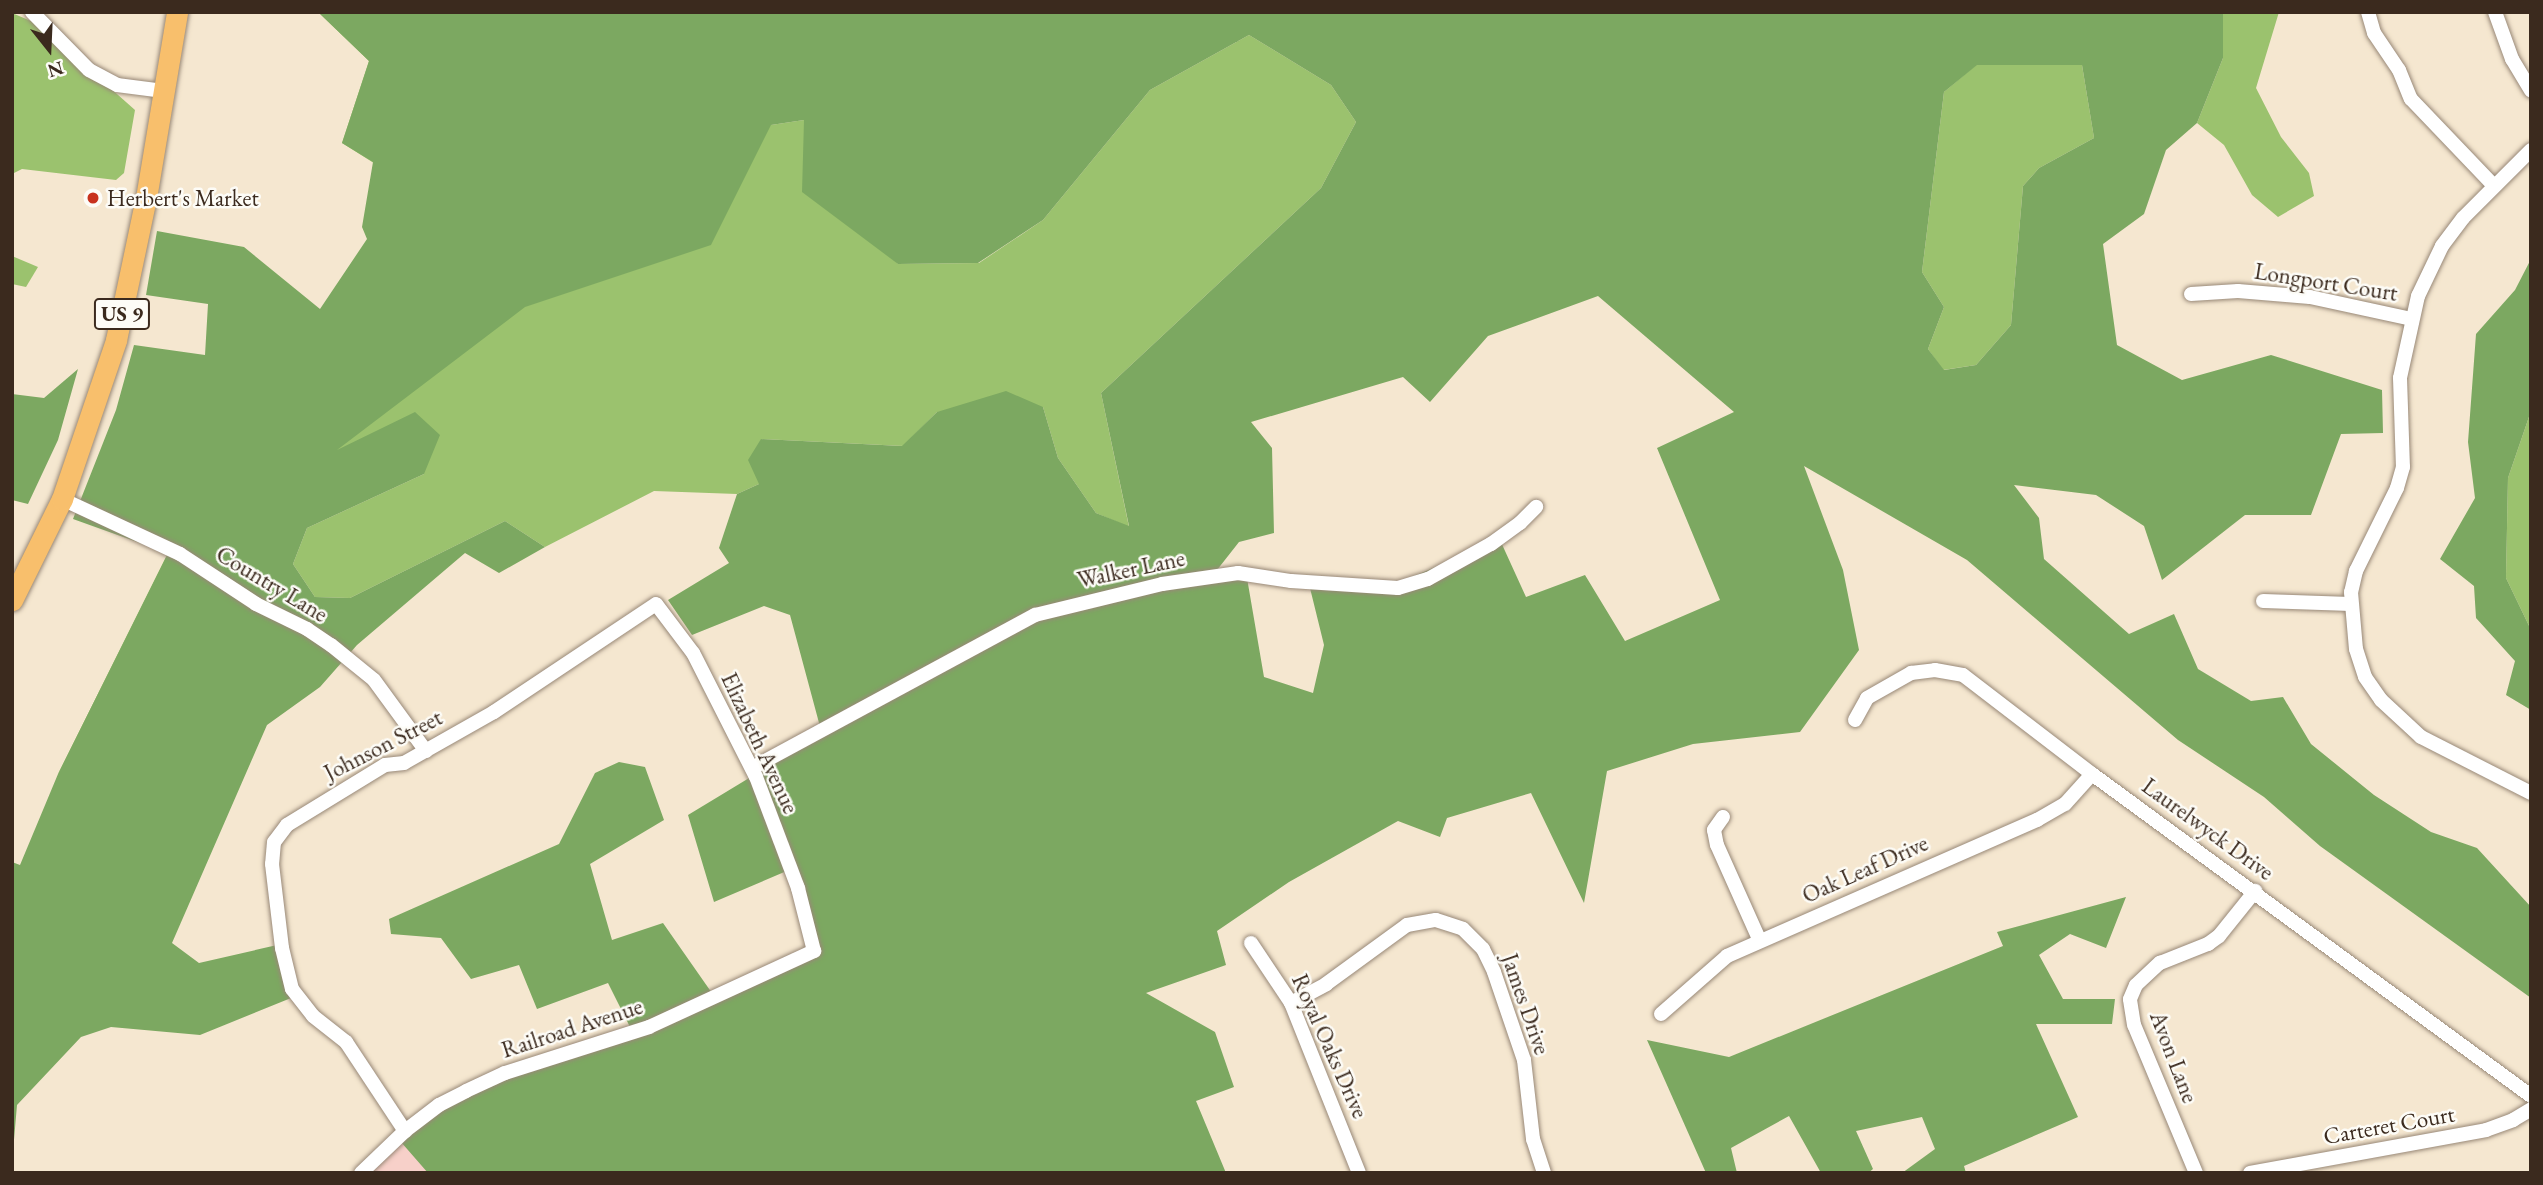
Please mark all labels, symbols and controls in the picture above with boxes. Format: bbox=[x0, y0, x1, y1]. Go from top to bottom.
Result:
north arrow bbox=[14, 14, 84, 84]
text: N bbox=[44, 55, 67, 84]
place label: Herbert's Market bbox=[107, 184, 259, 212]
marker: Herbert's Market bbox=[85, 190, 101, 206]
street label: Longport Court bbox=[2252, 257, 2400, 307]
road number: US 9 bbox=[92, 296, 152, 332]
street label: Country Lane bbox=[211, 540, 333, 628]
street label: Walker Lane bbox=[1075, 544, 1187, 594]
street label: Elizabeth Avenue bbox=[715, 668, 805, 818]
street label: Johnson Street bbox=[319, 703, 447, 787]
street label: Laurelwyck Drive bbox=[2137, 772, 2279, 886]
street label: Oak Leaf Drive bbox=[1798, 829, 1932, 909]
street label: James Drive bbox=[1496, 950, 1556, 1058]
street label: Royal Oaks Drive bbox=[1286, 970, 1374, 1122]
street label: Railroad Avenue bbox=[498, 992, 646, 1064]
street label: Avon Lane bbox=[2144, 1007, 2204, 1107]
street label: Carteret Court bbox=[2321, 1100, 2457, 1150]

